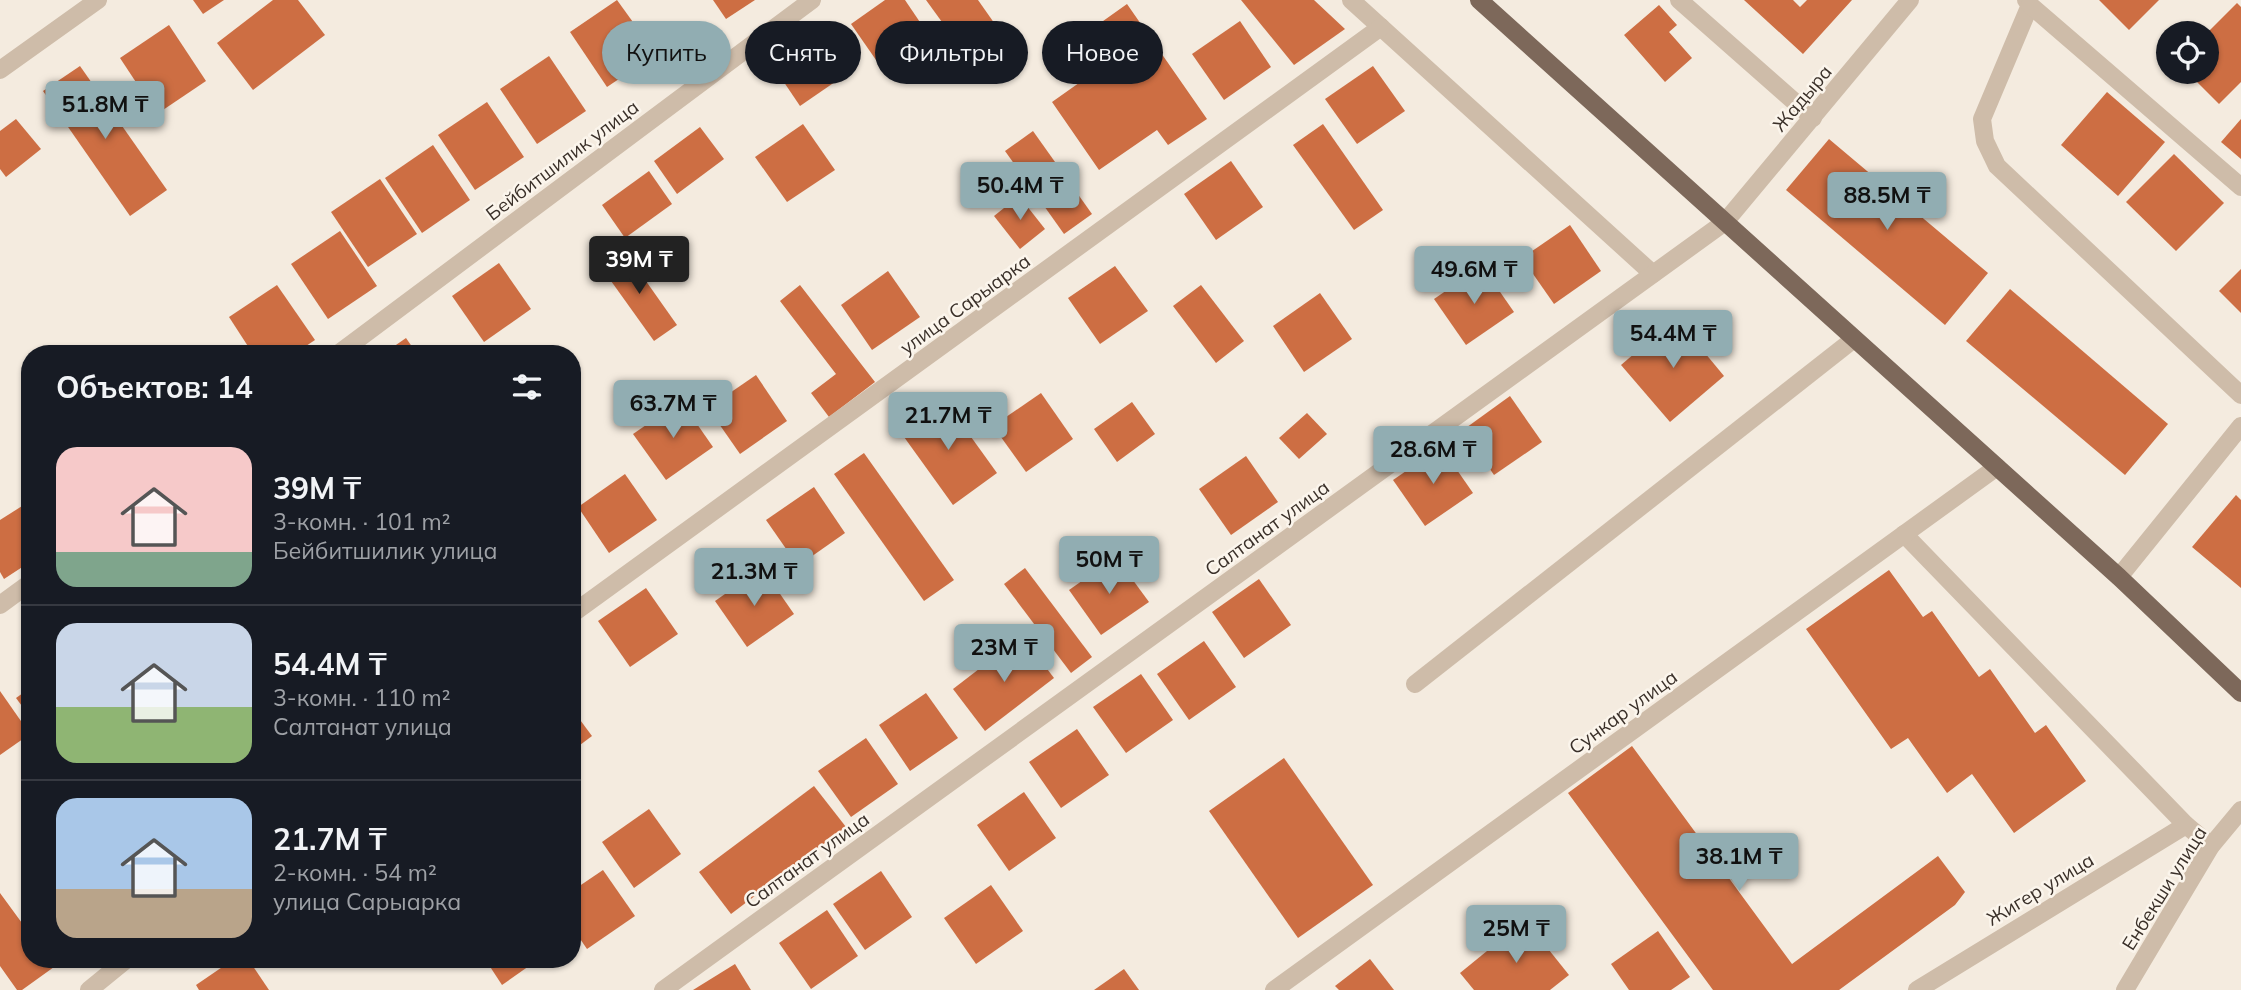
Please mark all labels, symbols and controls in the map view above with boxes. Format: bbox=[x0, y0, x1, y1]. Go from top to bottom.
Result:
chip: Купить bbox=[602, 21, 731, 84]
chip: Снять bbox=[745, 21, 861, 84]
chip: Фильтры bbox=[875, 21, 1028, 84]
chip: Новое bbox=[1042, 21, 1163, 84]
map controls bbox=[2156, 21, 2219, 84]
button: locate bbox=[2156, 21, 2219, 84]
street label: Жадыра bbox=[1767, 60, 1837, 136]
pin: 51.8M ₸ bbox=[40, 82, 170, 141]
text: 51.8M ₸ bbox=[61, 89, 149, 118]
street label: Бейбитшилик улица bbox=[481, 95, 643, 225]
pin: 50.4M ₸ bbox=[955, 162, 1085, 222]
text: 50.4M ₸ bbox=[976, 170, 1064, 199]
pin: 88.5M ₸ bbox=[1822, 173, 1952, 232]
text: 88.5M ₸ bbox=[1843, 180, 1931, 209]
pin: 39M ₸ bbox=[590, 236, 688, 296]
text: 39M ₸ bbox=[605, 244, 673, 273]
pin: 49.6M ₸ bbox=[1409, 246, 1539, 306]
street label: улица Сарыарка bbox=[895, 249, 1035, 359]
text: 49.6M ₸ bbox=[1430, 254, 1518, 283]
pin: 54.4M ₸ bbox=[1608, 310, 1738, 370]
text: 54.4M ₸ bbox=[1629, 318, 1717, 347]
text: Объектов: 14 bbox=[56, 368, 253, 406]
icon: filters bbox=[508, 368, 546, 406]
pin: 63.7M ₸ bbox=[608, 380, 738, 440]
text: 63.7M ₸ bbox=[629, 388, 717, 417]
pin: 21.7M ₸ bbox=[883, 392, 1013, 452]
text: 21.7M ₸ bbox=[904, 400, 992, 429]
pin: 28.6M ₸ bbox=[1368, 426, 1498, 486]
text: 28.6M ₸ bbox=[1389, 434, 1477, 463]
text: 39M ₸ bbox=[273, 469, 361, 507]
icon: home bbox=[112, 475, 196, 559]
street label: Салтанат улица bbox=[1200, 475, 1334, 581]
text: 3-комн. · 101 m² bbox=[273, 507, 451, 536]
text: Бейбитшилик улица bbox=[273, 536, 498, 565]
pin: 50M ₸ bbox=[1060, 536, 1158, 596]
text: 50M ₸ bbox=[1075, 544, 1143, 573]
pin: 21.3M ₸ bbox=[689, 548, 819, 608]
text: 21.3M ₸ bbox=[710, 556, 798, 585]
pin: 23M ₸ bbox=[955, 624, 1053, 684]
text: 23M ₸ bbox=[970, 632, 1038, 661]
text: 54.4M ₸ bbox=[273, 645, 387, 683]
icon: home bbox=[112, 651, 196, 735]
street label: Сункар улица bbox=[1564, 665, 1682, 759]
text: 3-комн. · 110 m² bbox=[273, 683, 451, 712]
text: Салтанат улица bbox=[273, 712, 452, 741]
street label: Салтанат улица bbox=[740, 807, 874, 913]
text: 21.7M ₸ bbox=[273, 820, 387, 858]
street label: Енбекши улица bbox=[2116, 822, 2212, 954]
icon: home bbox=[112, 826, 196, 910]
pin: 38.1M ₸ bbox=[1674, 834, 1804, 893]
text: 38.1M ₸ bbox=[1695, 841, 1783, 870]
street label: Жигер улица bbox=[1982, 848, 2098, 930]
text: 2-комн. · 54 m² bbox=[273, 858, 437, 887]
text: улица Сарыарка bbox=[273, 887, 461, 916]
pin: 25M ₸ bbox=[1467, 906, 1565, 965]
text: 25M ₸ bbox=[1482, 913, 1550, 942]

